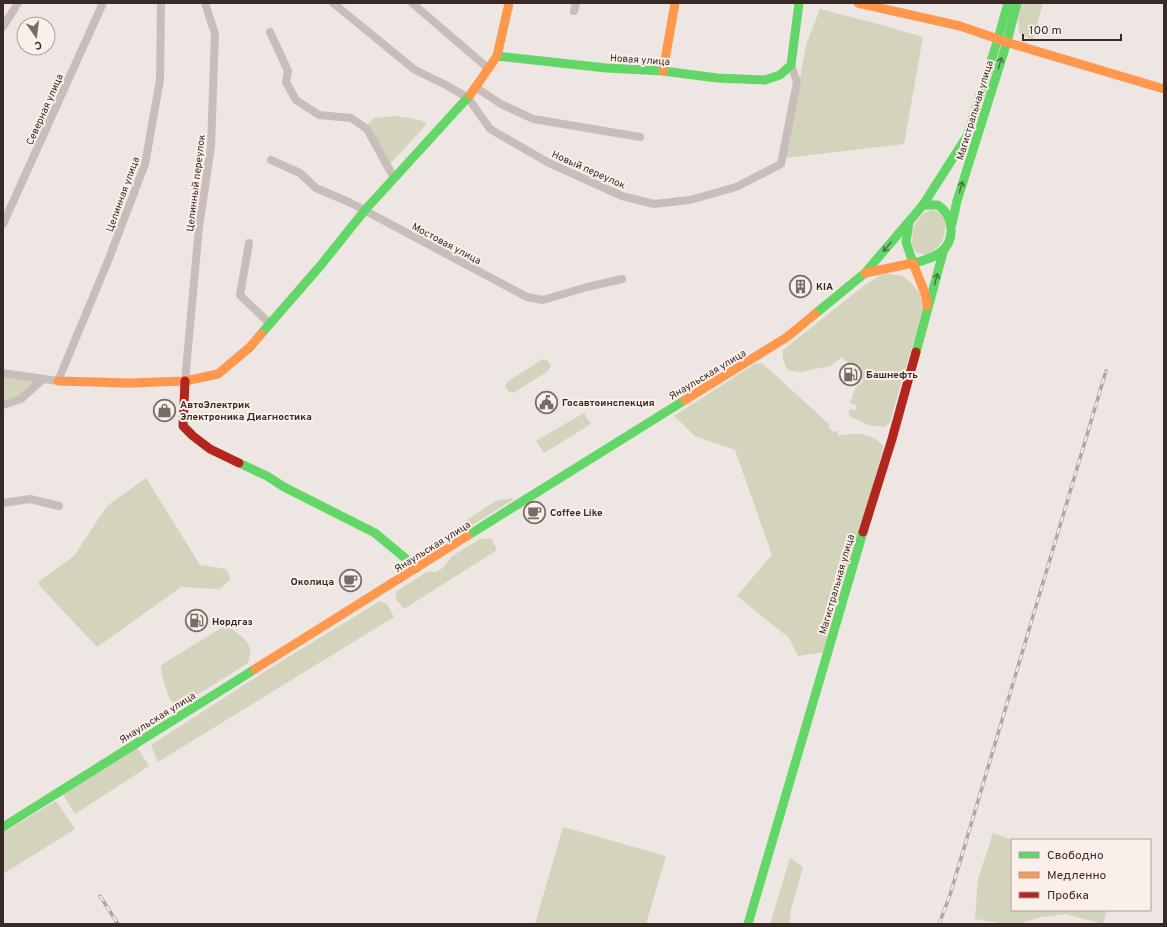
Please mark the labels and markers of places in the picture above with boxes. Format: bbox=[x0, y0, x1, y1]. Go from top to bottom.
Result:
building icon: KIA bbox=[788, 273, 814, 299]
place label: KIA bbox=[816, 281, 833, 294]
fuel station icon: Башнефть bbox=[837, 361, 863, 387]
place label: Башнефть bbox=[866, 369, 918, 382]
public building icon: Госавтоинспекция bbox=[534, 389, 560, 415]
shop icon: АвтоЭлектрик Электроника Диагностика bbox=[152, 397, 178, 423]
place label: Госавтоинспекция bbox=[562, 397, 654, 410]
place label: АвтоЭлектрик Электроника Диагностика bbox=[180, 399, 312, 424]
cafe icon: Coffee Like bbox=[522, 499, 548, 525]
place label: Coffee Like bbox=[550, 507, 603, 520]
cafe icon: Околица bbox=[337, 568, 363, 594]
place label: Околица bbox=[291, 576, 334, 589]
fuel station icon: Нордгаз bbox=[183, 608, 209, 634]
place label: Нордгаз bbox=[212, 616, 253, 629]

